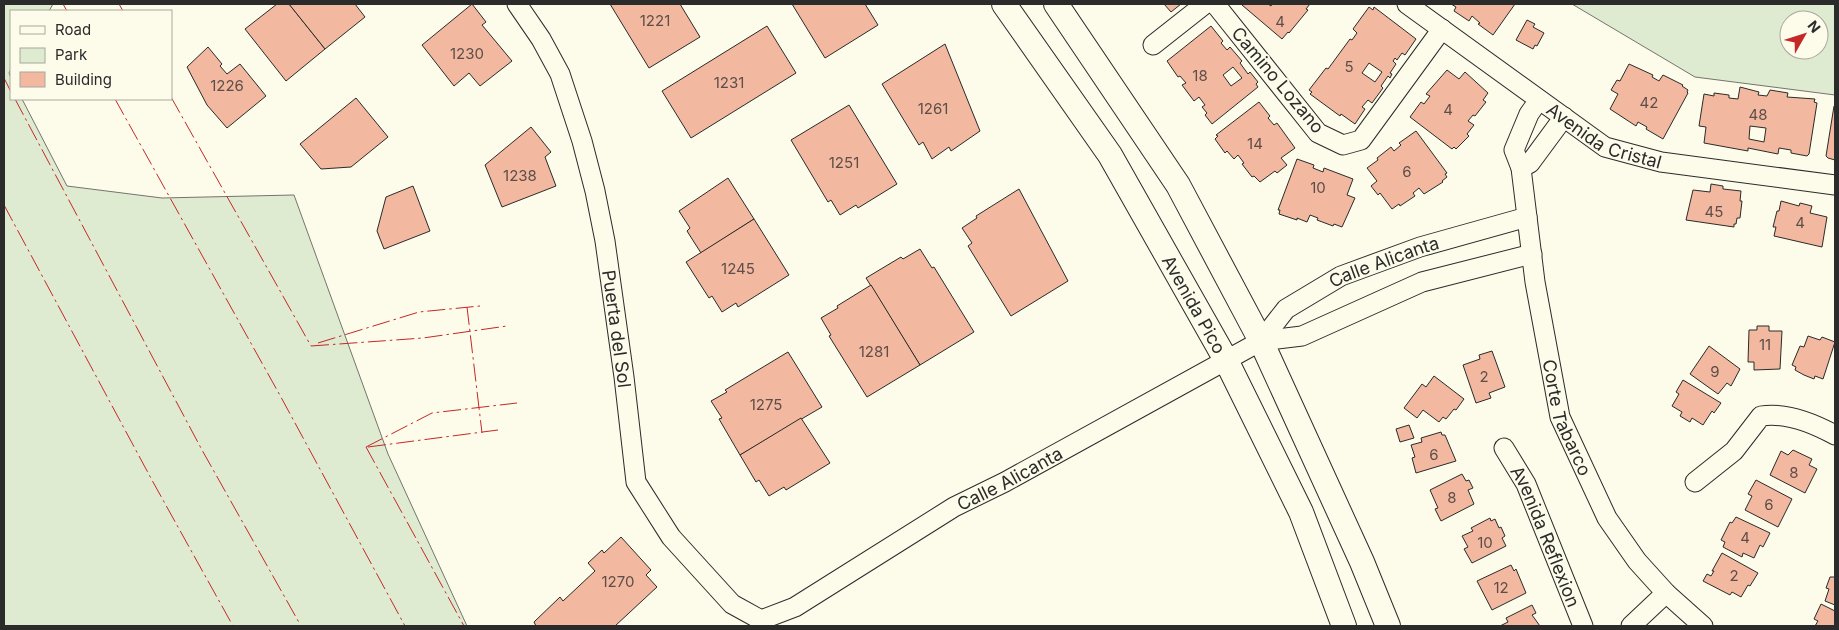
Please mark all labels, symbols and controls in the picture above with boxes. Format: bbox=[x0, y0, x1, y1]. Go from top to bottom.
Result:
legend bbox=[10, 10, 172, 100]
north arrow bbox=[1779, 10, 1829, 60]
house number: 1221 bbox=[640, 11, 670, 30]
house number: 4 bbox=[1275, 12, 1285, 31]
text: N bbox=[1805, 17, 1824, 36]
text: Road bbox=[55, 20, 91, 39]
street label: Camino Lozano bbox=[1228, 23, 1328, 137]
house number: 1230 bbox=[450, 44, 484, 63]
text: Park bbox=[55, 45, 88, 64]
house number: 5 bbox=[1344, 57, 1354, 76]
house number: 18 bbox=[1192, 66, 1208, 85]
text: Building bbox=[55, 70, 112, 89]
house number: 1231 bbox=[714, 73, 744, 92]
house number: 1226 bbox=[210, 76, 244, 95]
house number: 42 bbox=[1640, 93, 1658, 112]
street label: Avenida Cristal bbox=[1543, 98, 1664, 172]
house number: 1261 bbox=[918, 99, 948, 118]
house number: 4 bbox=[1443, 100, 1453, 119]
house number: 48 bbox=[1749, 105, 1767, 124]
house number: 14 bbox=[1247, 134, 1263, 153]
house number: 1251 bbox=[829, 153, 859, 172]
house number: 6 bbox=[1402, 162, 1412, 181]
house number: 1238 bbox=[503, 166, 537, 185]
house number: 10 bbox=[1310, 178, 1326, 197]
house number: 45 bbox=[1705, 202, 1723, 221]
house number: 4 bbox=[1795, 213, 1805, 232]
street label: Calle Alicanta bbox=[1325, 232, 1441, 292]
street label: Avenida Pico bbox=[1158, 251, 1231, 357]
house number: 1245 bbox=[721, 259, 755, 278]
street label: Puerta del Sol bbox=[599, 269, 636, 389]
house number: 11 bbox=[1759, 335, 1771, 354]
house number: 1281 bbox=[859, 342, 889, 361]
street label: Corte Tabarco bbox=[1539, 358, 1596, 479]
house number: 9 bbox=[1710, 362, 1720, 381]
house number: 2 bbox=[1479, 367, 1489, 386]
house number: 1275 bbox=[750, 395, 782, 414]
street label: Calle Alicanta bbox=[953, 442, 1066, 514]
house number: 6 bbox=[1429, 445, 1439, 464]
street label: Avenida Reflexion bbox=[1507, 462, 1585, 610]
house number: 8 bbox=[1789, 463, 1799, 482]
house number: 8 bbox=[1447, 488, 1457, 507]
house number: 6 bbox=[1764, 495, 1774, 514]
house number: 4 bbox=[1740, 528, 1750, 547]
house number: 10 bbox=[1477, 533, 1493, 552]
house number: 2 bbox=[1729, 566, 1739, 585]
house number: 1270 bbox=[602, 572, 634, 591]
house number: 12 bbox=[1493, 578, 1509, 597]

